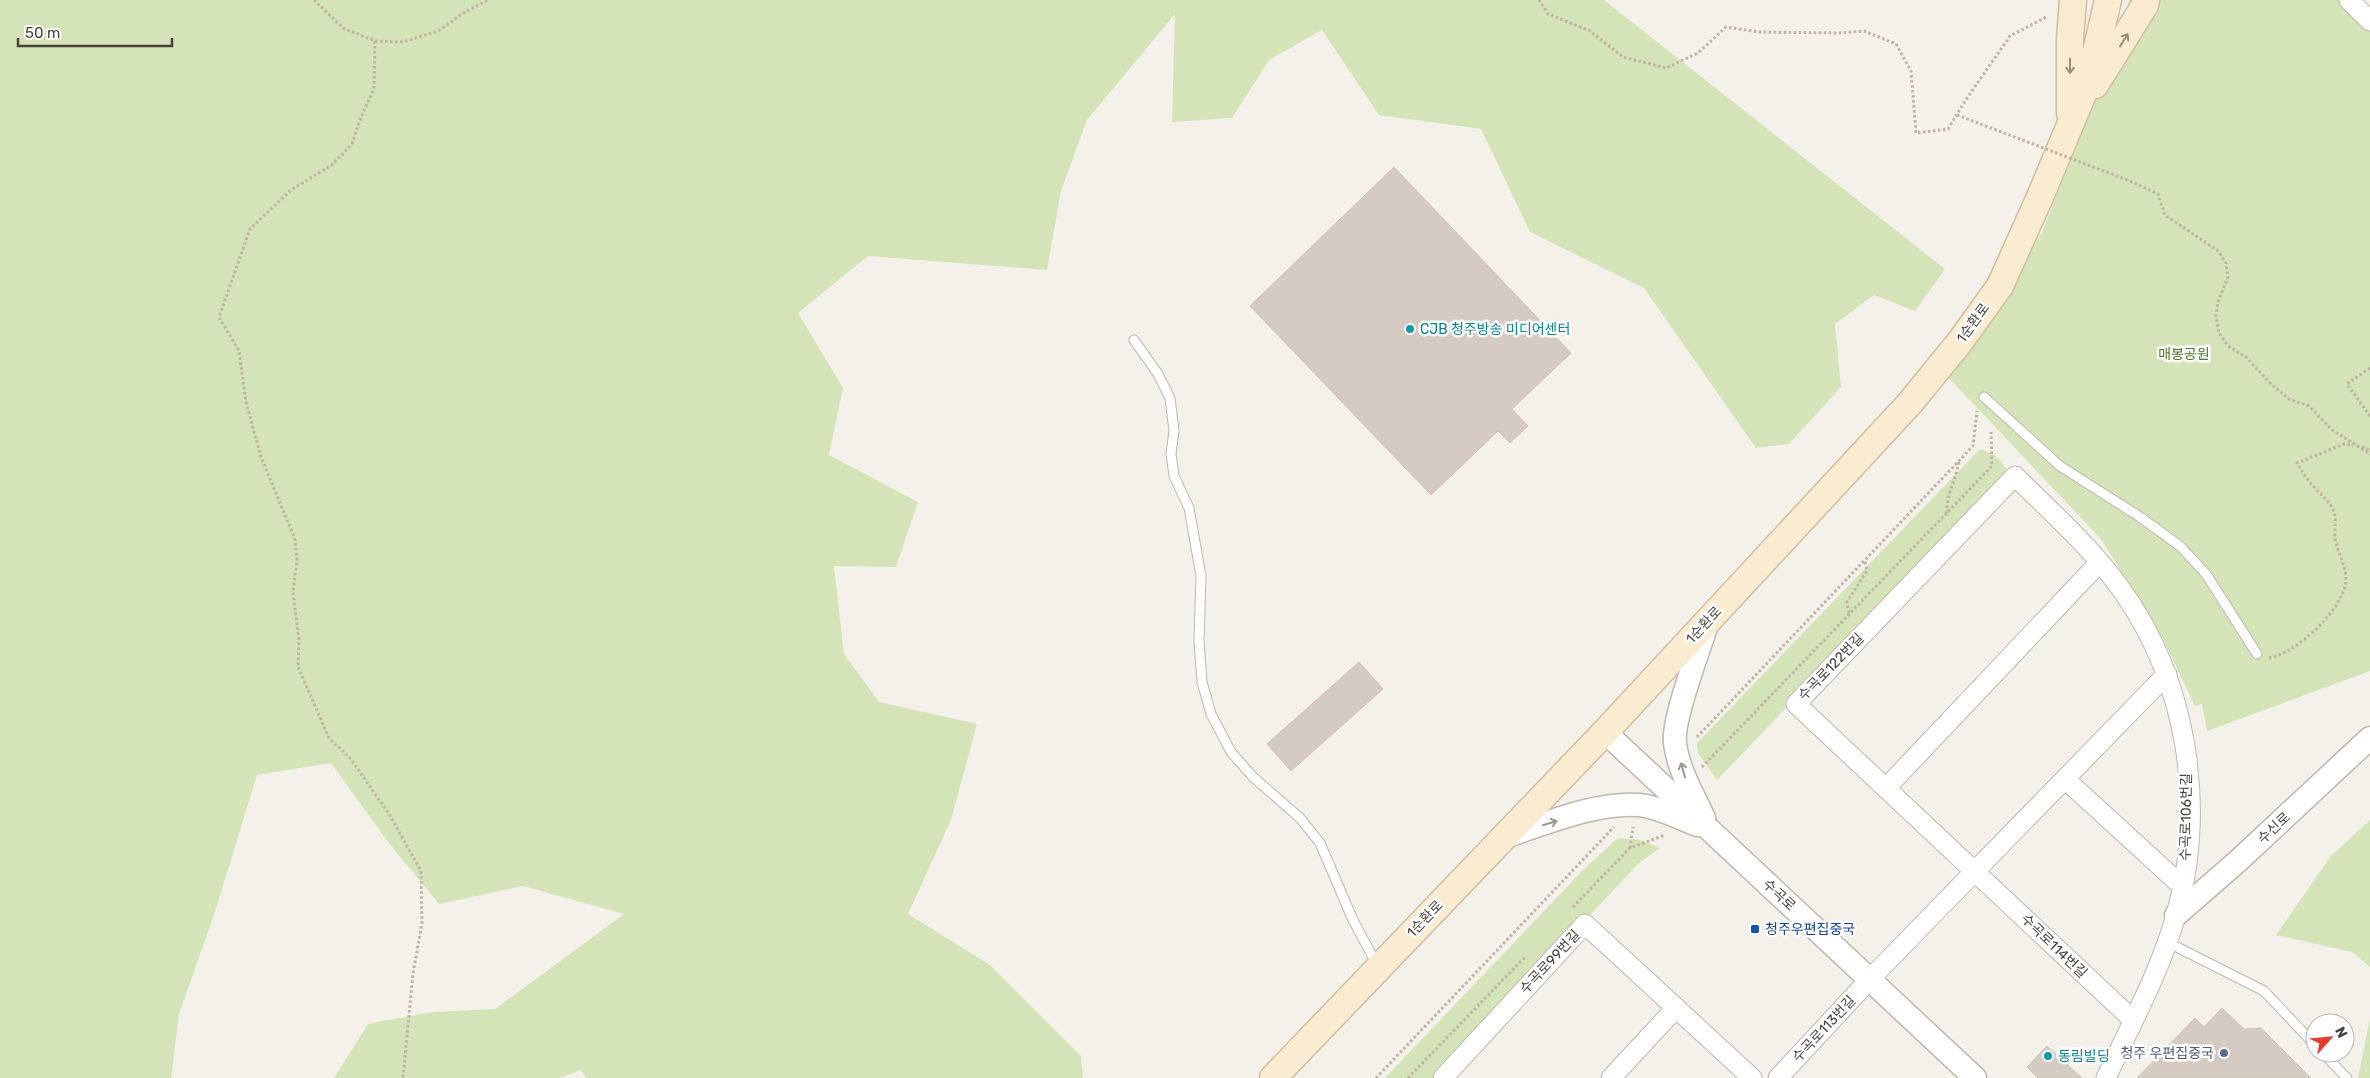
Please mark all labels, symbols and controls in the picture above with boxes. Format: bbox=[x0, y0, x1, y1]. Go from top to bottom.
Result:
scale bar bbox=[18, 15, 171, 47]
text: 50 m bbox=[25, 24, 60, 42]
one-way arrow bbox=[2118, 33, 2129, 47]
one-way arrow bbox=[2065, 58, 2075, 74]
street label: 1순환로 bbox=[1953, 300, 1993, 346]
place label: CJB 청주방송 미디어센터 bbox=[1420, 321, 1570, 338]
marker: CJB 청주방송 미디어센터 bbox=[1404, 323, 1416, 335]
park label: 매봉공원 bbox=[2158, 346, 2210, 363]
street label: 1순환로 bbox=[1683, 603, 1726, 647]
street label: 수곡로122번길 bbox=[1795, 630, 1867, 704]
one-way arrow bbox=[1677, 762, 1687, 778]
street label: 수곡로106번길 bbox=[2177, 773, 2195, 861]
street label: 수신로 bbox=[2254, 809, 2294, 847]
one-way arrow bbox=[1542, 817, 1558, 827]
street label: 수곡로 bbox=[1759, 876, 1799, 914]
street label: 1순환로 bbox=[1403, 897, 1447, 941]
street label: 수곡로114번길 bbox=[2017, 910, 2091, 982]
place label: 청주우편집중국 bbox=[1765, 921, 1855, 938]
marker: 청주우편집중국 bbox=[1749, 923, 1761, 935]
street label: 수곡로99번길 bbox=[1516, 927, 1584, 997]
street label: 수곡로113번길 bbox=[1789, 992, 1859, 1066]
north arrow bbox=[2305, 1013, 2355, 1063]
text: N bbox=[2331, 1024, 2351, 1041]
place label: 청주 우편집중국 bbox=[2120, 1045, 2214, 1062]
marker: 청주 우편집중국 bbox=[2218, 1047, 2230, 1059]
place label: 동림빌딩 bbox=[2058, 1048, 2110, 1065]
marker: 동림빌딩 bbox=[2042, 1050, 2054, 1062]

